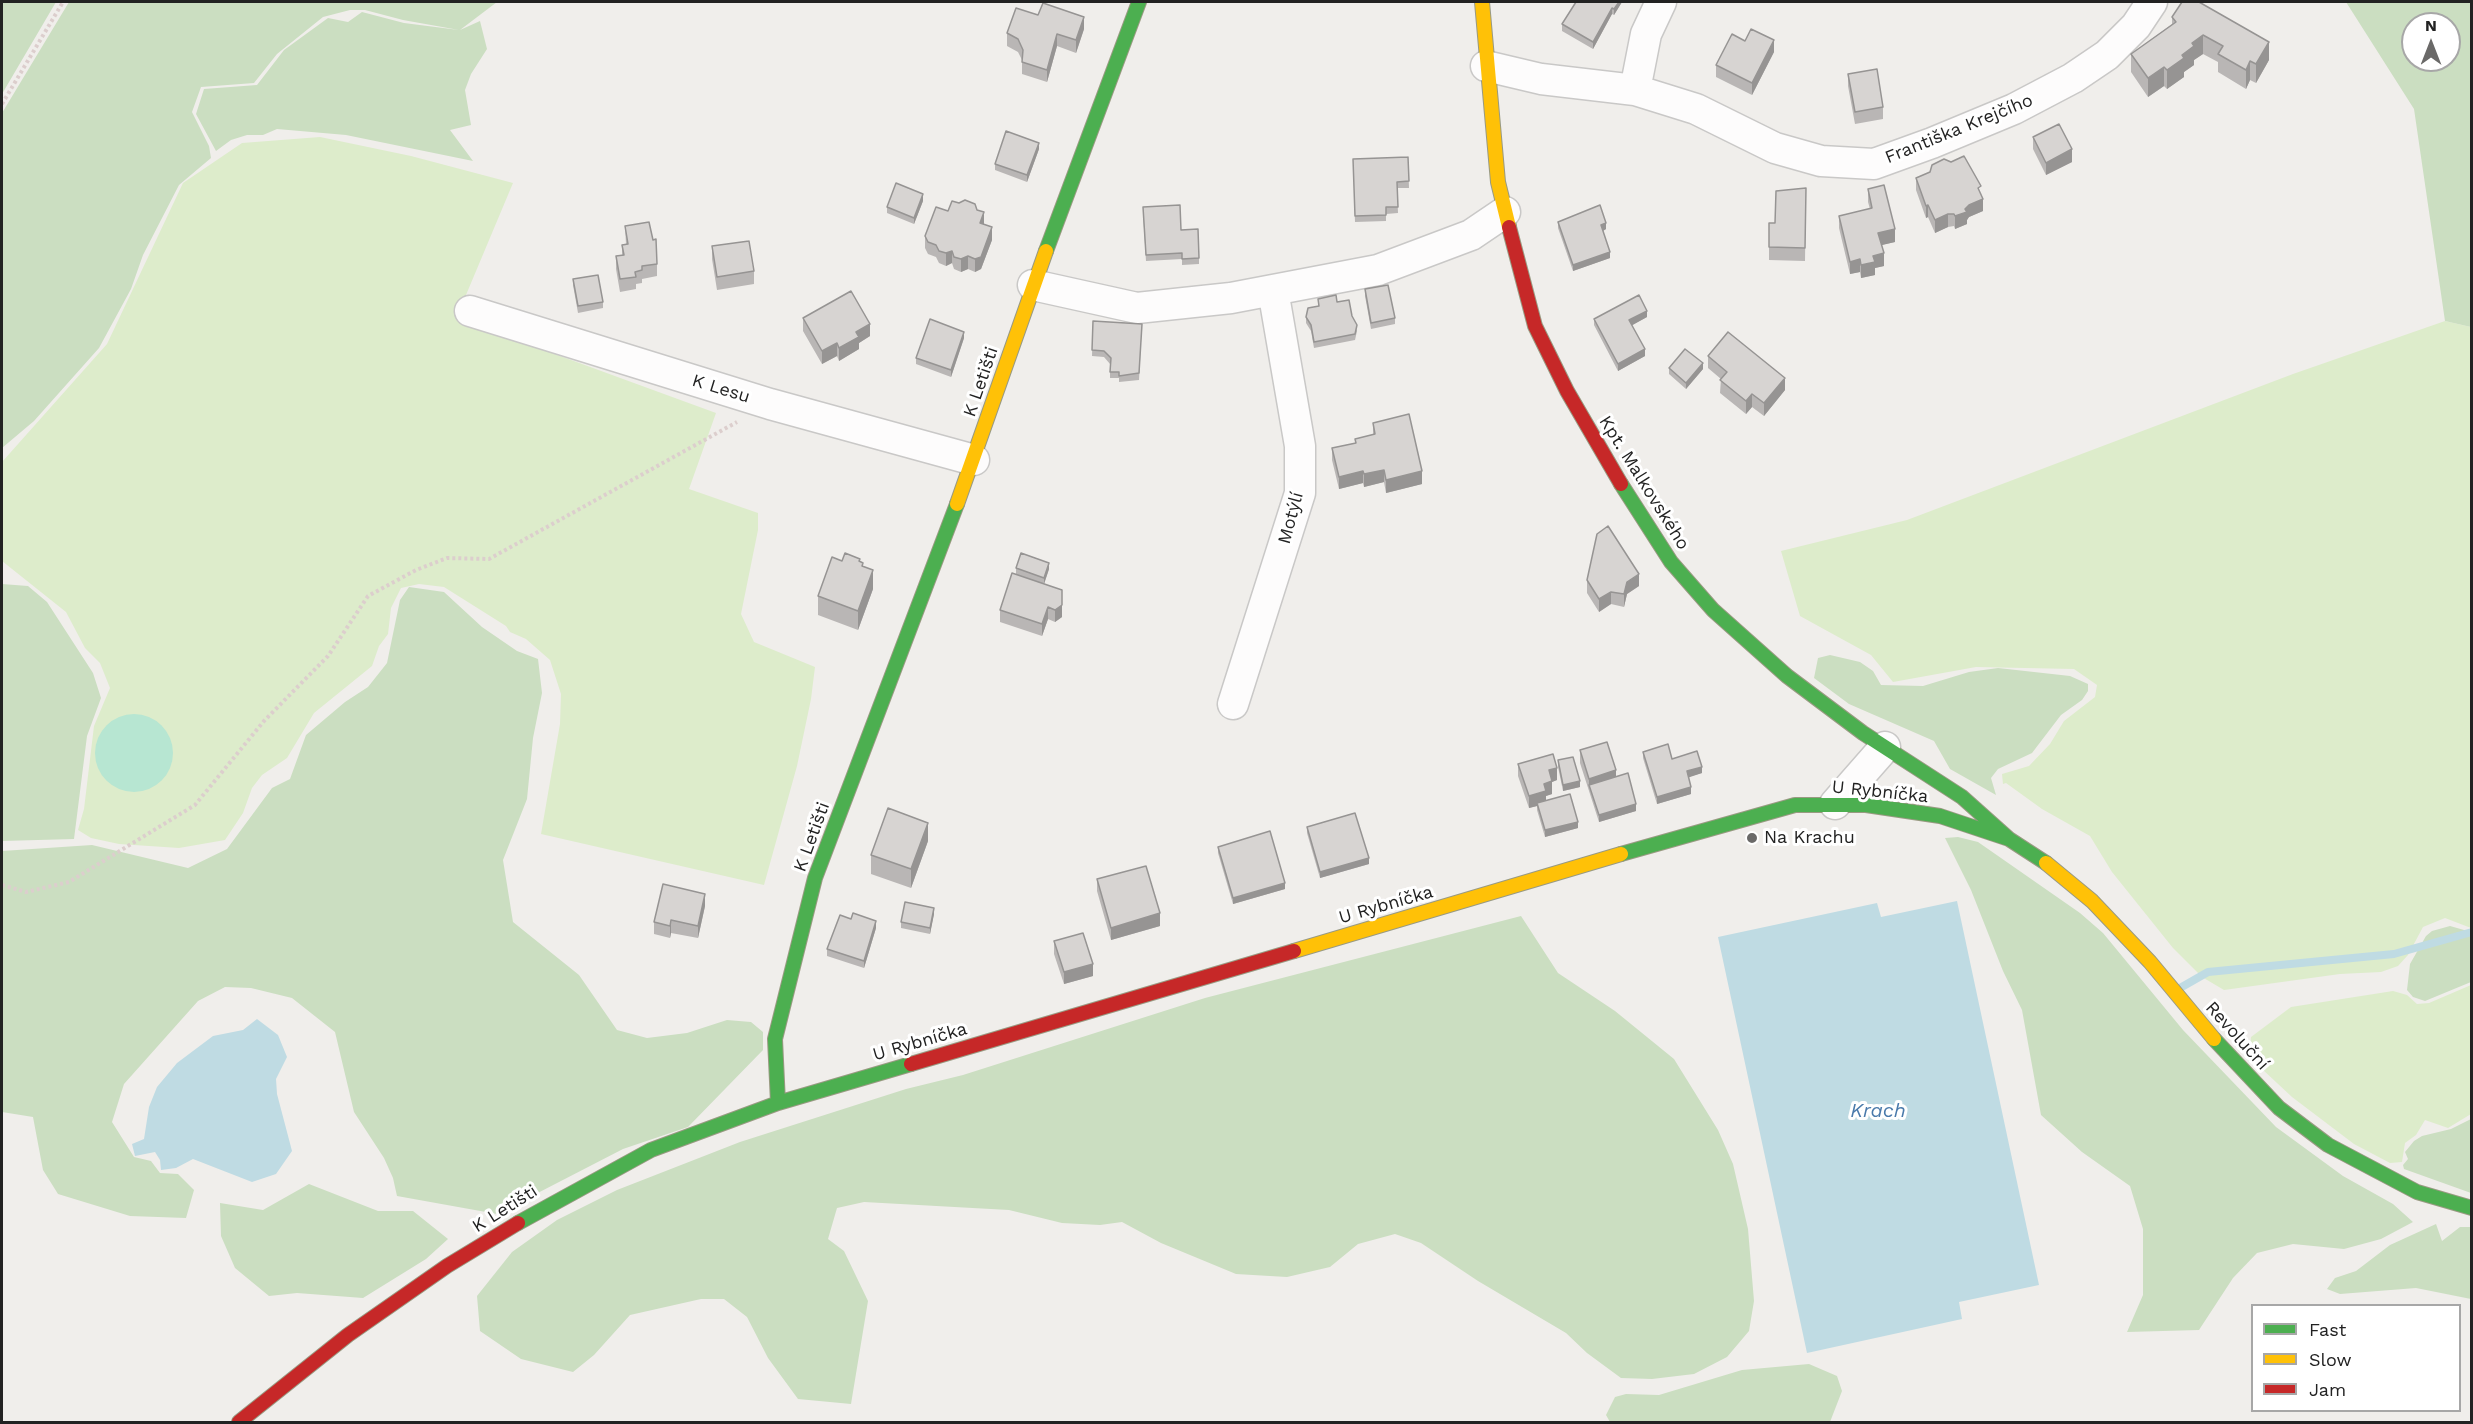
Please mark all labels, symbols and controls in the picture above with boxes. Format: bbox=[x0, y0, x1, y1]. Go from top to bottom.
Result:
north arrow bbox=[2401, 12, 2461, 72]
text: N bbox=[2425, 16, 2437, 35]
street label: Františka Krejčího bbox=[1882, 89, 2036, 169]
street label: K Letišti bbox=[959, 344, 1003, 420]
street label: K Lesu bbox=[689, 370, 753, 408]
street label: Kpt. Malkovského bbox=[1594, 412, 1694, 554]
street label: Motýlí bbox=[1274, 490, 1308, 546]
street label: U Rybníčka bbox=[1831, 776, 1929, 808]
street label: K Letišti bbox=[789, 799, 835, 875]
place label: Na Krachu bbox=[1764, 827, 1855, 849]
marker: Na Krachu bbox=[1745, 831, 1759, 845]
street label: U Rybníčka bbox=[1336, 881, 1436, 929]
street label: Revoluční bbox=[2201, 997, 2273, 1075]
street label: U Rybníčka bbox=[870, 1018, 970, 1066]
water label: Krach bbox=[1850, 1099, 1906, 1123]
street label: K Letišti bbox=[468, 1181, 542, 1237]
legend bbox=[2251, 1304, 2461, 1412]
text: Fast bbox=[2309, 1319, 2346, 1340]
text: Slow bbox=[2309, 1349, 2352, 1370]
text: Jam bbox=[2309, 1379, 2346, 1400]

